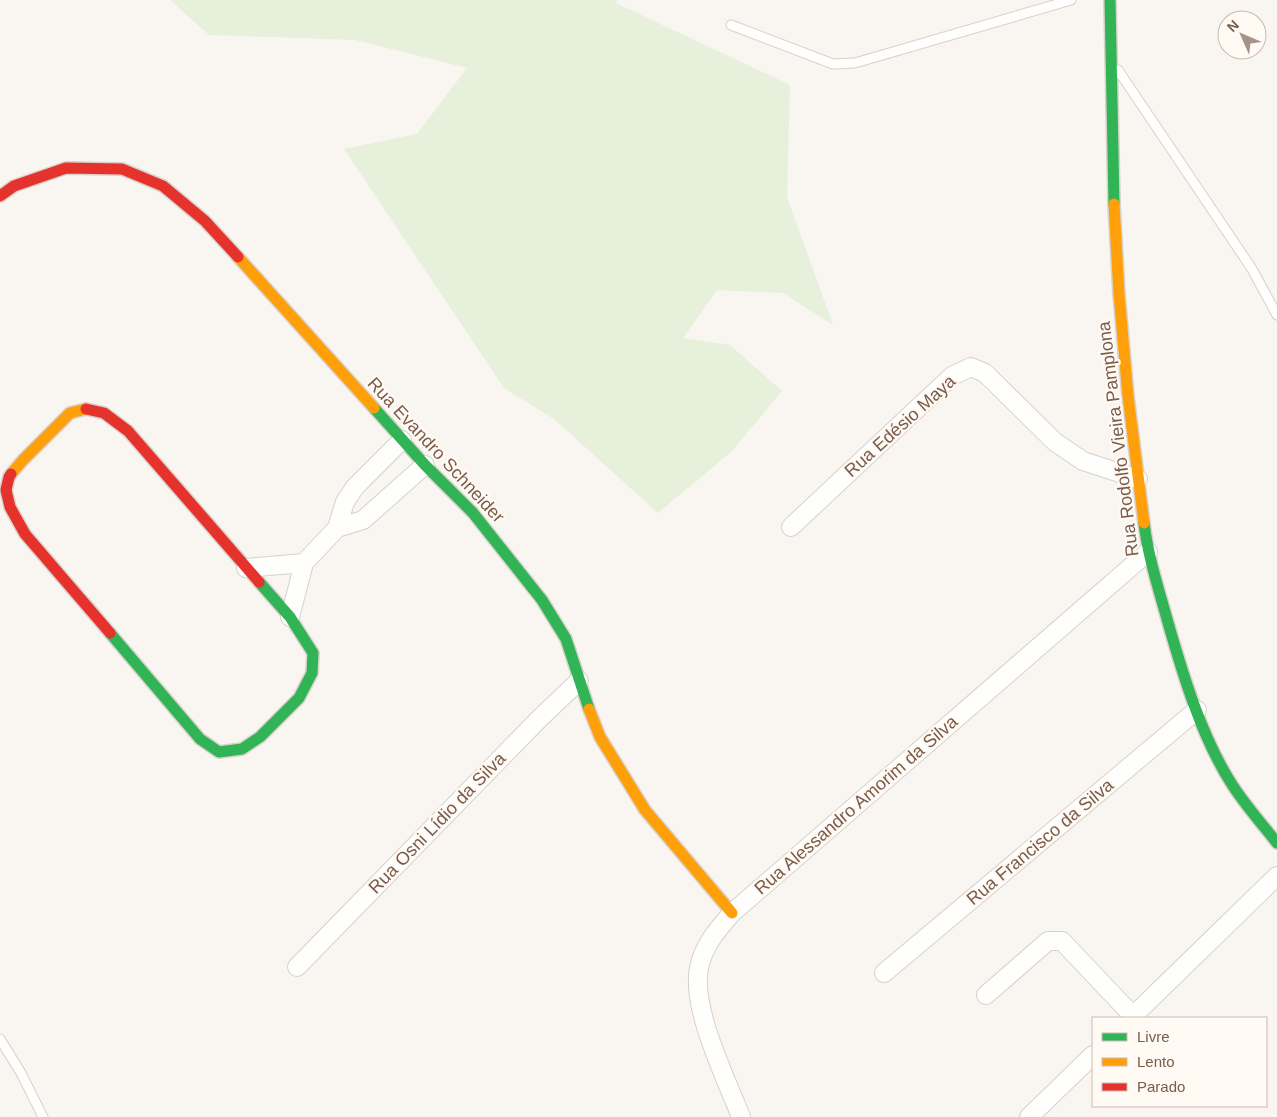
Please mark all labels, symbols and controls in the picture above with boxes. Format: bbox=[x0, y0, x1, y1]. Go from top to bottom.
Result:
north arrow bbox=[1217, 10, 1267, 60]
text: N bbox=[1224, 17, 1242, 35]
street label: Rua Rodolfo Vieira Pamplona bbox=[1094, 319, 1142, 558]
street label: Rua Edésio Maya bbox=[841, 370, 960, 481]
street label: Rua Evandro Schneider bbox=[364, 373, 508, 527]
street label: Rua Alessandro Amorim da Silva bbox=[751, 711, 962, 899]
street label: Rua Osni Lídio da Silva bbox=[364, 748, 510, 898]
street label: Rua Francisco da Silva bbox=[963, 774, 1118, 909]
legend bbox=[1092, 1017, 1267, 1107]
text: Livre bbox=[1137, 1028, 1170, 1045]
text: Lento bbox=[1137, 1053, 1175, 1070]
text: Parado bbox=[1137, 1078, 1185, 1095]

